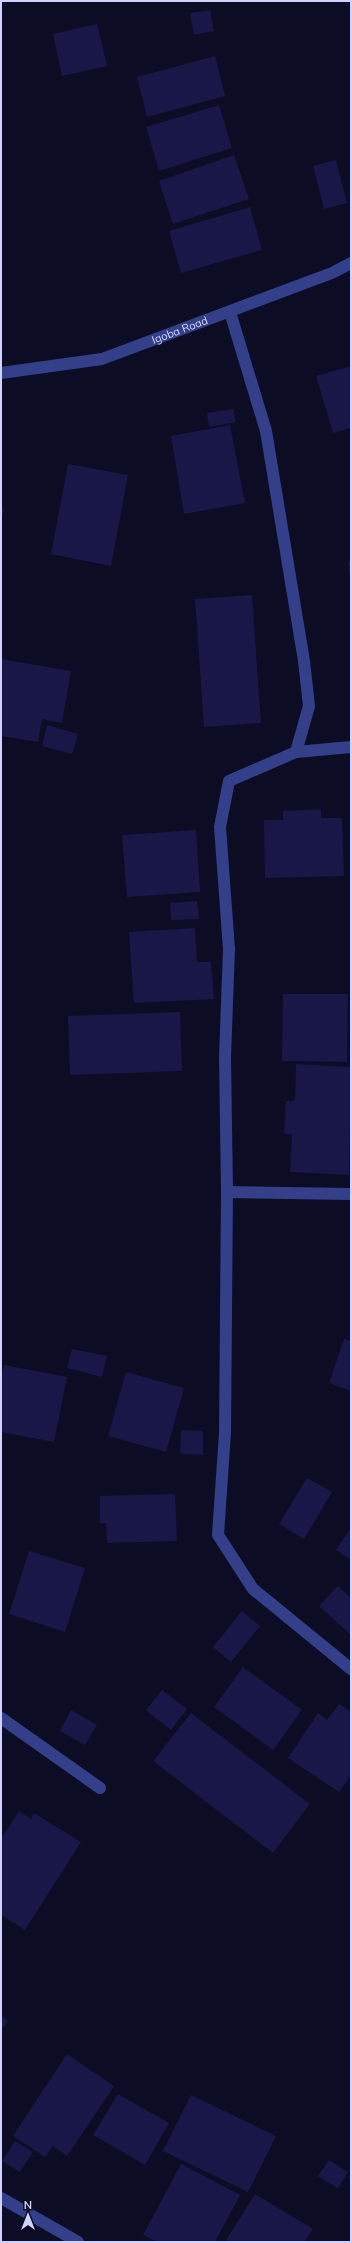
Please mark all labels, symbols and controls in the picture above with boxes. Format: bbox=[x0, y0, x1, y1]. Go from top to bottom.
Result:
street label: Igoba Road bbox=[150, 313, 210, 347]
north arrow bbox=[8, 2195, 48, 2235]
text: N bbox=[24, 2198, 32, 2212]

